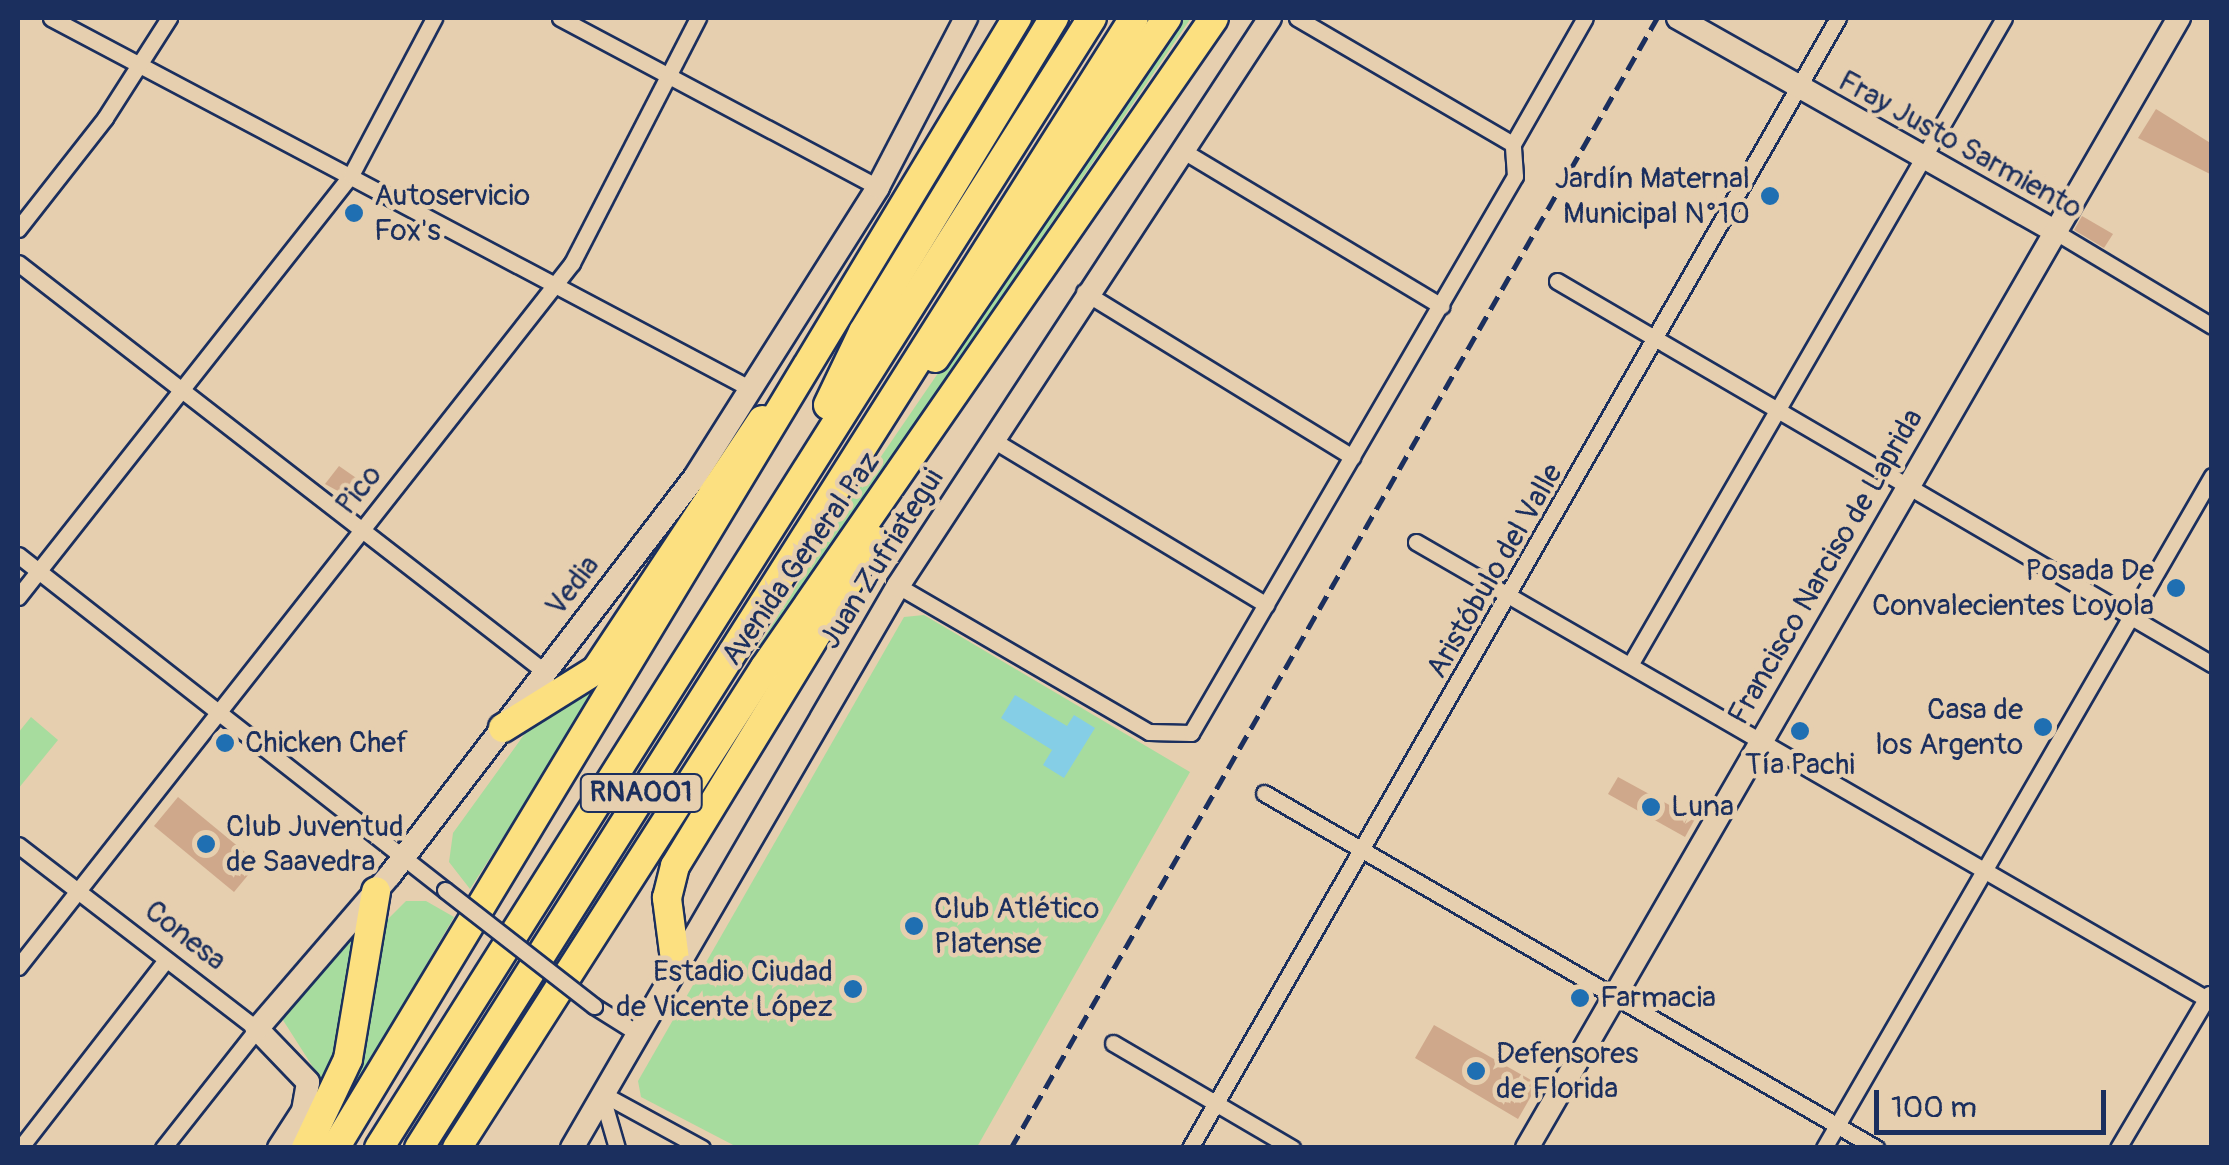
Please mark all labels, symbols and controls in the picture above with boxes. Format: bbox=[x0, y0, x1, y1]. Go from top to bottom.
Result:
street label: Fray Justo Sarmiento bbox=[1832, 63, 2088, 227]
place label: Jardín Maternal Municipal N°10 bbox=[1555, 161, 1750, 232]
place label: Autoservicio Fox's bbox=[374, 178, 530, 248]
marker: Jardín Maternal Municipal N°10 bbox=[1759, 185, 1781, 207]
marker: Autoservicio Fox's bbox=[343, 202, 365, 224]
street label: Francisco Narciso de Laprida bbox=[1721, 403, 1931, 731]
street label: Avenida General Paz bbox=[714, 445, 888, 673]
street label: Aristóbulo del Valle bbox=[1419, 457, 1571, 685]
street label: Pico bbox=[328, 458, 390, 522]
street label: Juan Zufriategui bbox=[812, 462, 952, 656]
street label: Vedia bbox=[538, 549, 608, 623]
place label: Posada De Convalecientes Loyola bbox=[1872, 553, 2154, 624]
marker: Posada De Convalecientes Loyola bbox=[2163, 575, 2189, 601]
place label: Casa de los Argento bbox=[1875, 692, 2023, 762]
marker: Casa de los Argento bbox=[2032, 716, 2054, 738]
marker: Tía Pachi bbox=[1789, 720, 1811, 742]
place label: Chicken Chef bbox=[245, 725, 408, 761]
marker: Chicken Chef bbox=[214, 732, 236, 754]
place label: Tía Pachi bbox=[1745, 747, 1855, 783]
road number: RNA001 bbox=[578, 770, 704, 816]
place label: Luna bbox=[1671, 789, 1734, 825]
marker: Luna bbox=[1640, 796, 1662, 818]
place label: Club Juventud de Saavedra bbox=[226, 809, 404, 880]
marker: Club Juventud de Saavedra bbox=[195, 833, 217, 855]
place label: Club Atlético Platense bbox=[934, 891, 1099, 962]
street label: Conesa bbox=[137, 893, 233, 979]
marker: Club Atlético Platense bbox=[903, 915, 925, 937]
place label: Estadio Ciudad de Vicente López bbox=[616, 954, 833, 1024]
marker: Estadio Ciudad de Vicente López bbox=[842, 978, 864, 1000]
place label: Farmacia bbox=[1600, 980, 1716, 1016]
marker: Farmacia bbox=[1569, 987, 1591, 1009]
place label: Defensores de Florida bbox=[1496, 1036, 1638, 1106]
marker: Defensores de Florida bbox=[1465, 1060, 1487, 1082]
scale bar bbox=[1879, 1070, 2112, 1132]
text: 100 m bbox=[1891, 1089, 1977, 1126]

